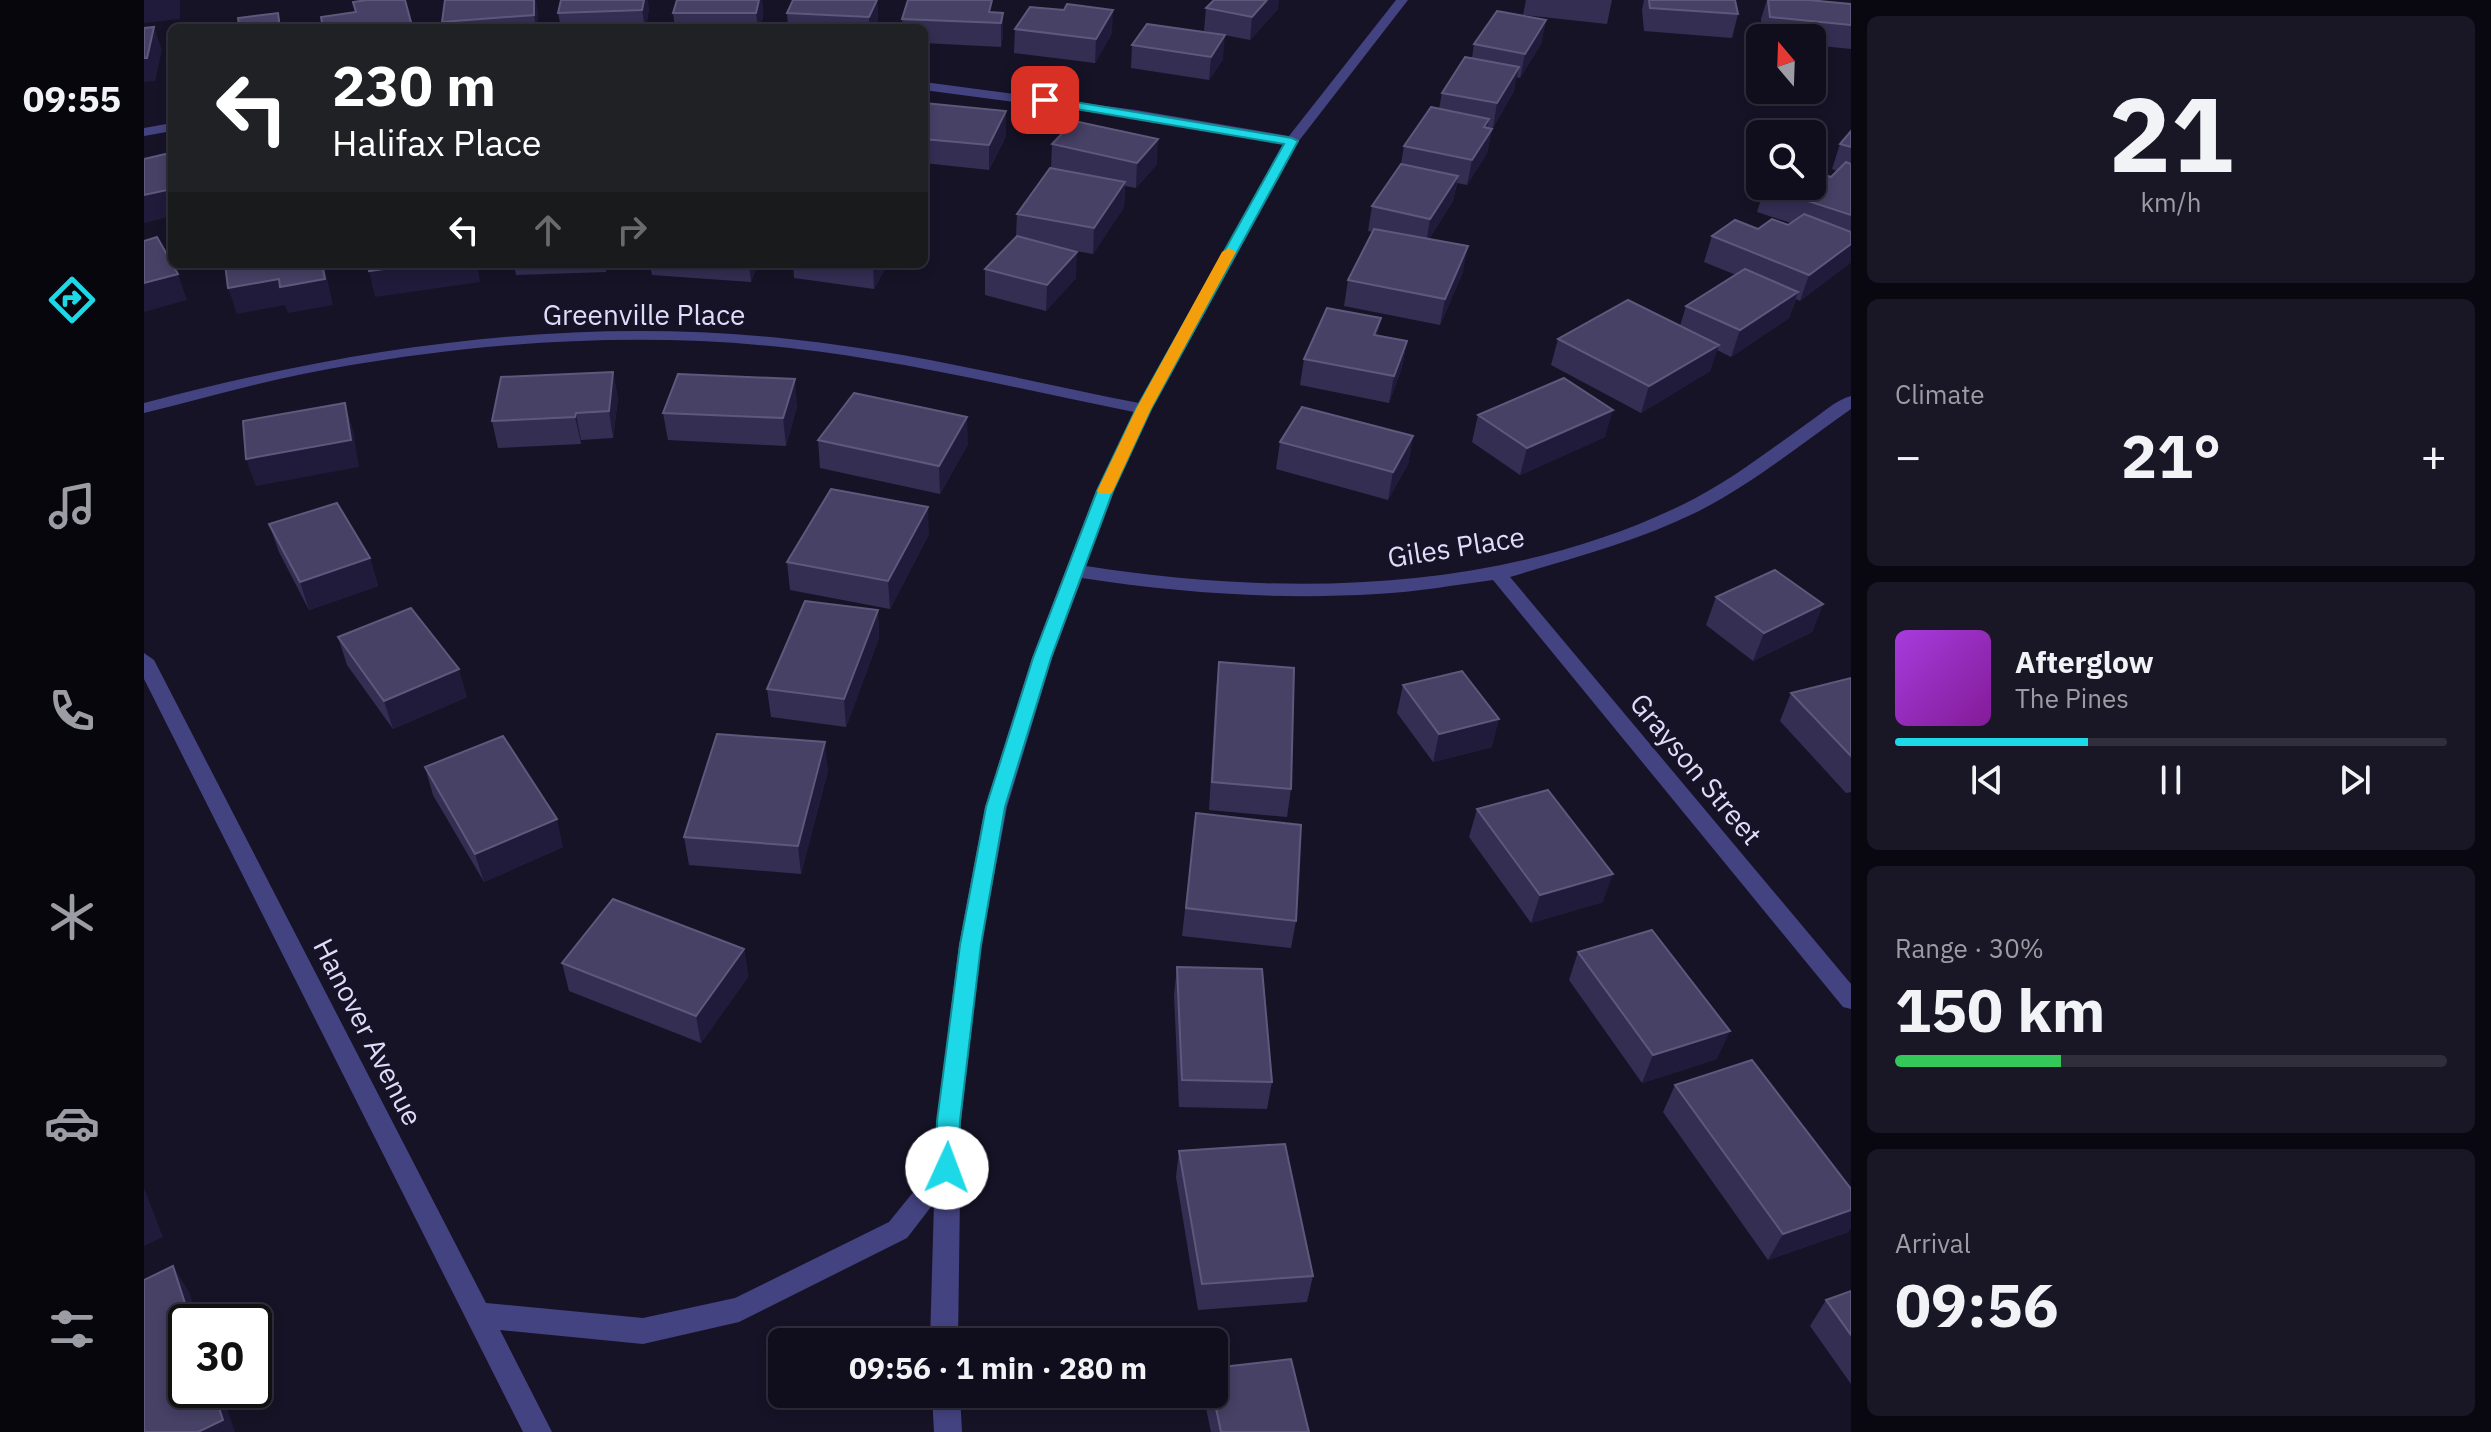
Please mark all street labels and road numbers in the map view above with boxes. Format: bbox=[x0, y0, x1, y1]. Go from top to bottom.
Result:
street label: Greenville Place bbox=[543, 296, 745, 333]
street label: Giles Place bbox=[1385, 517, 1527, 576]
street label: Grayson Street bbox=[1622, 685, 1771, 852]
street label: Hanover Avenue bbox=[305, 932, 432, 1132]

